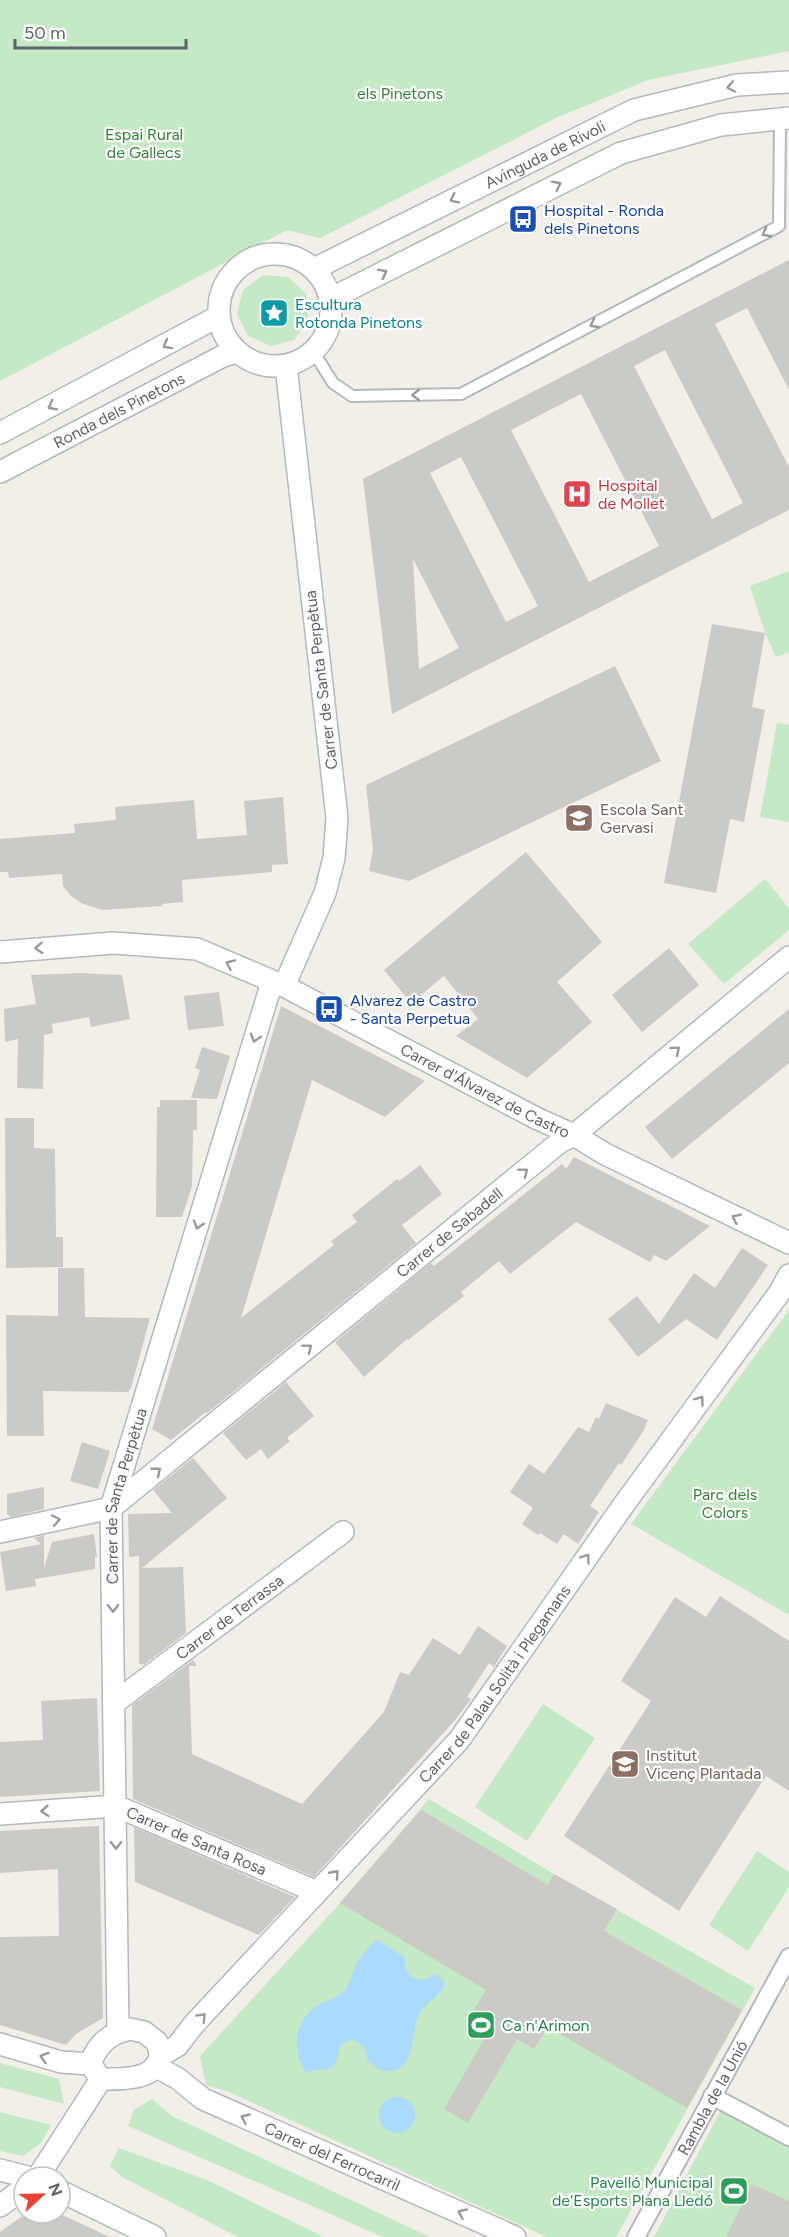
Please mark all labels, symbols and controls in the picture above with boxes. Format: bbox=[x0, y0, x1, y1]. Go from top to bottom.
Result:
scale bar bbox=[15, 12, 186, 50]
text: 50 m bbox=[24, 22, 66, 44]
one-way arrow bbox=[726, 80, 736, 93]
park label: els Pinetons bbox=[357, 84, 443, 103]
street label: Avinguda de Rivoli bbox=[482, 116, 608, 192]
park label: Espai Rural de Gallecs bbox=[105, 125, 183, 162]
one-way arrow bbox=[550, 181, 561, 192]
one-way arrow bbox=[450, 192, 461, 203]
place label: Hospital - Ronda dels Pinetons bbox=[544, 201, 664, 238]
bus stop icon: Hospital - Ronda dels Pinetons bbox=[507, 203, 539, 235]
one-way arrow bbox=[762, 226, 773, 237]
one-way arrow bbox=[376, 269, 387, 280]
place label: Escultura Rotonda Pinetons bbox=[295, 295, 422, 332]
place icon: Escultura Rotonda Pinetons bbox=[258, 297, 290, 329]
one-way arrow bbox=[590, 317, 600, 328]
one-way arrow bbox=[163, 338, 174, 349]
street label: Ronda dels Pinetons bbox=[50, 368, 188, 452]
one-way arrow bbox=[412, 389, 421, 401]
one-way arrow bbox=[47, 399, 58, 410]
place label: Hospital de Mollet bbox=[598, 476, 665, 513]
hospital icon: Hospital de Mollet bbox=[561, 478, 593, 510]
street label: Carrer de Santa Perpètua bbox=[301, 589, 341, 771]
place label: Escola Sant Gervasi bbox=[600, 800, 683, 837]
school or university icon: Escola Sant Gervasi bbox=[563, 802, 595, 834]
one-way arrow bbox=[34, 942, 43, 955]
one-way arrow bbox=[226, 959, 237, 971]
place label: Alvarez de Castro - Santa Perpetua bbox=[350, 991, 477, 1028]
bus stop icon: Alvarez de Castro - Santa Perpetua bbox=[313, 993, 345, 1025]
one-way arrow bbox=[250, 1032, 262, 1043]
street label: Carrer d'Álvarez de Castro bbox=[397, 1039, 573, 1142]
one-way arrow bbox=[669, 1046, 680, 1057]
one-way arrow bbox=[517, 1168, 528, 1179]
street label: Carrer de Sabadell bbox=[392, 1183, 506, 1281]
one-way arrow bbox=[732, 1213, 743, 1225]
one-way arrow bbox=[193, 1219, 205, 1230]
one-way arrow bbox=[301, 1344, 312, 1355]
one-way arrow bbox=[693, 1395, 704, 1406]
street label: Carrer de Santa Perpètua bbox=[101, 1406, 151, 1584]
one-way arrow bbox=[150, 1467, 161, 1478]
park label: Parc dels Colors bbox=[693, 1485, 757, 1522]
one-way arrow bbox=[50, 1514, 60, 1527]
one-way arrow bbox=[579, 1553, 590, 1564]
street label: Carrer de Terrassa bbox=[172, 1570, 287, 1663]
street label: Carrer de Palau Solità i Plegamans bbox=[415, 1581, 574, 1787]
one-way arrow bbox=[107, 1604, 119, 1613]
place label: Institut Vicenç Plantada bbox=[646, 1746, 761, 1783]
school or university icon: Institut Vicenç Plantada bbox=[609, 1748, 641, 1780]
street label: Carrer de Santa Rosa bbox=[124, 1802, 270, 1879]
one-way arrow bbox=[41, 1805, 50, 1818]
one-way arrow bbox=[110, 1841, 122, 1850]
one-way arrow bbox=[328, 1870, 339, 1881]
sports icon: Ca n'Arimon bbox=[465, 2009, 497, 2041]
one-way arrow bbox=[195, 2013, 206, 2023]
place label: Ca n'Arimon bbox=[502, 2016, 590, 2035]
street label: Rambla de la Unió bbox=[673, 2037, 751, 2158]
one-way arrow bbox=[39, 2052, 50, 2064]
one-way arrow bbox=[240, 2113, 251, 2125]
street label: Carrer del Ferrocarril bbox=[261, 2118, 403, 2195]
north arrow bbox=[12, 2165, 72, 2225]
place label: Pavelló Municipal de'Esports Plana Lledó bbox=[552, 2173, 713, 2210]
sports icon: Pavelló Municipal de'Esports Plana Lledó bbox=[718, 2175, 750, 2207]
text: N bbox=[44, 2180, 67, 2199]
one-way arrow bbox=[457, 2209, 468, 2221]

